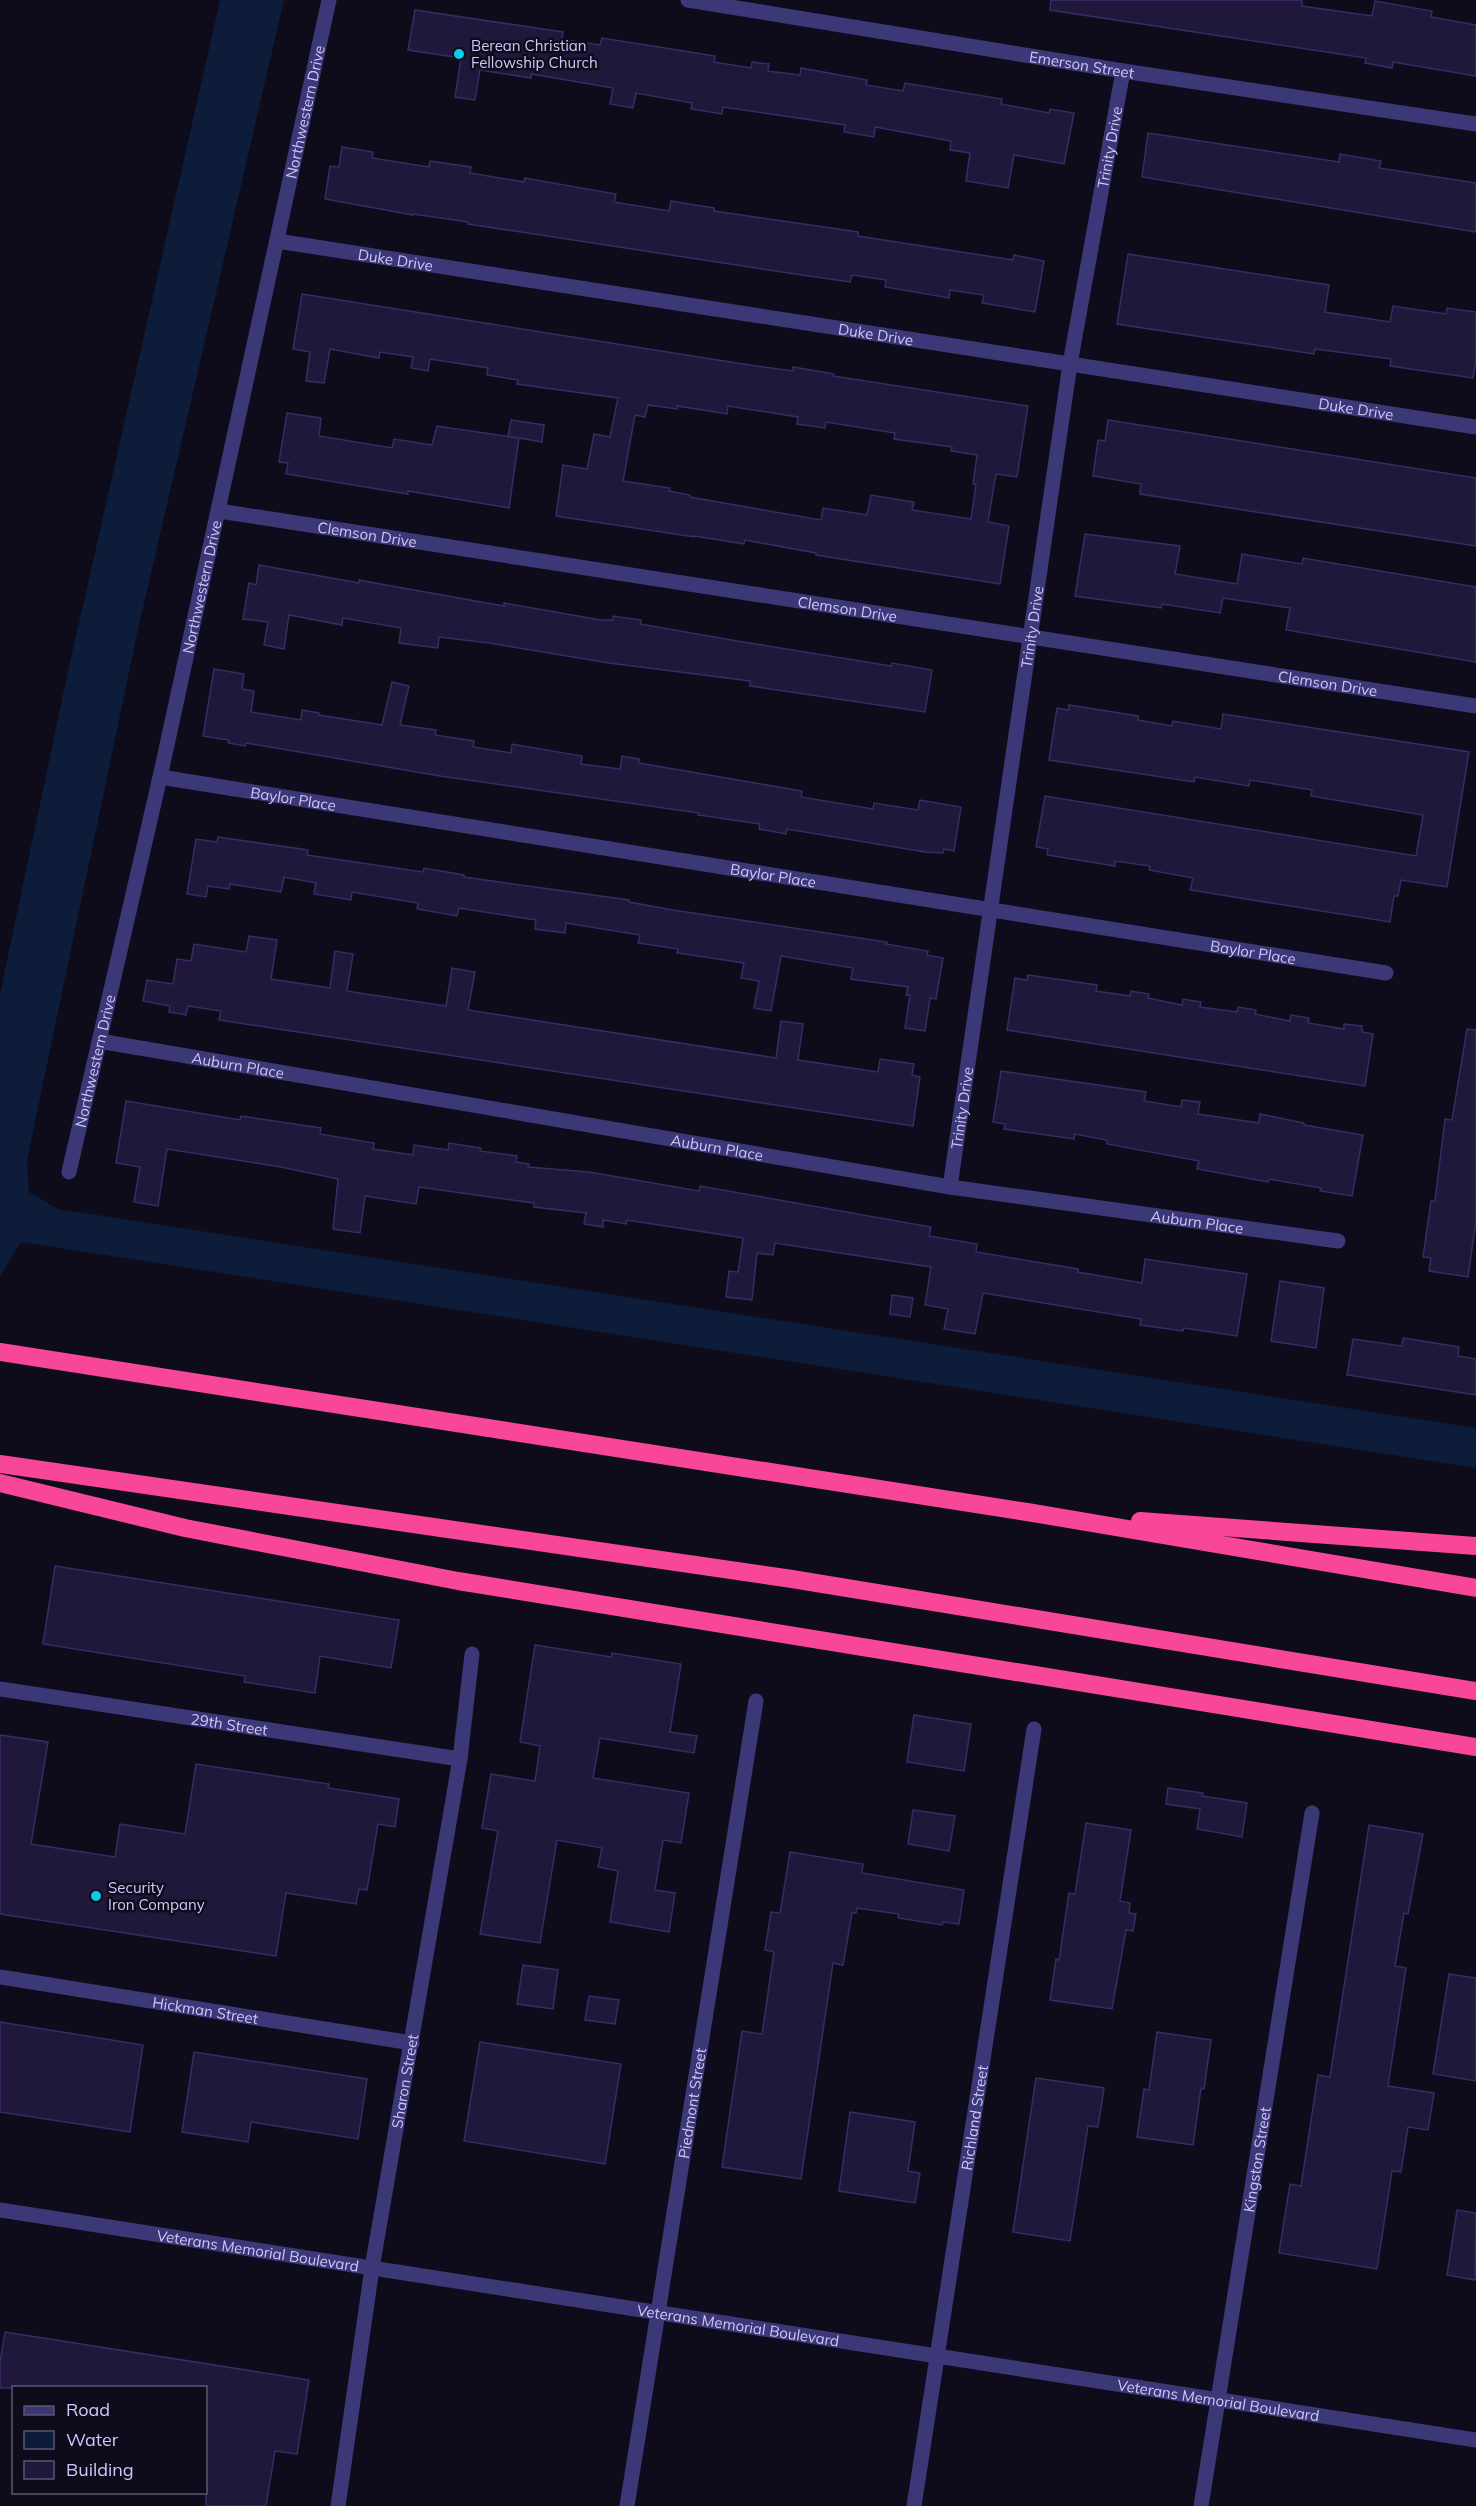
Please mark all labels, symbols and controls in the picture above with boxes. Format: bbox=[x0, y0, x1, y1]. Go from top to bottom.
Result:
place label: Berean Christian Fellowship Church bbox=[471, 36, 598, 72]
street label: Northwestern Drive bbox=[281, 43, 328, 180]
street label: Emerson Street bbox=[1028, 46, 1135, 82]
marker: Berean Christian Fellowship Church bbox=[452, 47, 466, 61]
street label: Trinity Drive bbox=[1092, 105, 1126, 190]
street label: Duke Drive bbox=[357, 244, 434, 275]
street label: Duke Drive bbox=[837, 319, 915, 349]
street label: Duke Drive bbox=[1317, 393, 1395, 424]
street label: Clemson Drive bbox=[316, 517, 418, 551]
street label: Northwestern Drive bbox=[178, 518, 225, 655]
street label: Trinity Drive bbox=[1016, 585, 1047, 669]
street label: Clemson Drive bbox=[797, 591, 898, 626]
street label: Clemson Drive bbox=[1277, 666, 1379, 700]
street label: Baylor Place bbox=[249, 782, 337, 815]
street label: Baylor Place bbox=[729, 859, 817, 891]
street label: Baylor Place bbox=[1209, 936, 1297, 968]
street label: Northwestern Drive bbox=[70, 993, 119, 1129]
street label: Auburn Place bbox=[190, 1048, 286, 1082]
street label: Trinity Drive bbox=[946, 1065, 977, 1150]
street label: Auburn Place bbox=[669, 1130, 765, 1164]
street label: Auburn Place bbox=[1150, 1206, 1245, 1237]
street label: 29th Street bbox=[190, 1709, 269, 1739]
place label: Security Iron Company bbox=[108, 1878, 205, 1914]
marker: Security Iron Company bbox=[89, 1889, 103, 1903]
street label: Hickman Street bbox=[151, 1992, 260, 2028]
street label: Sharon Street bbox=[387, 2033, 422, 2130]
street label: Piedmont Street bbox=[673, 2046, 710, 2160]
street label: Richland Street bbox=[956, 2064, 991, 2171]
street label: Kingston Street bbox=[1239, 2105, 1274, 2213]
street label: Veterans Memorial Boulevard bbox=[155, 2225, 360, 2275]
street label: Veterans Memorial Boulevard bbox=[636, 2300, 841, 2350]
street label: Veterans Memorial Boulevard bbox=[1116, 2375, 1321, 2425]
legend bbox=[12, 2386, 207, 2494]
text: Road bbox=[66, 2398, 110, 2421]
text: Water bbox=[66, 2428, 119, 2451]
text: Building bbox=[66, 2458, 134, 2481]

